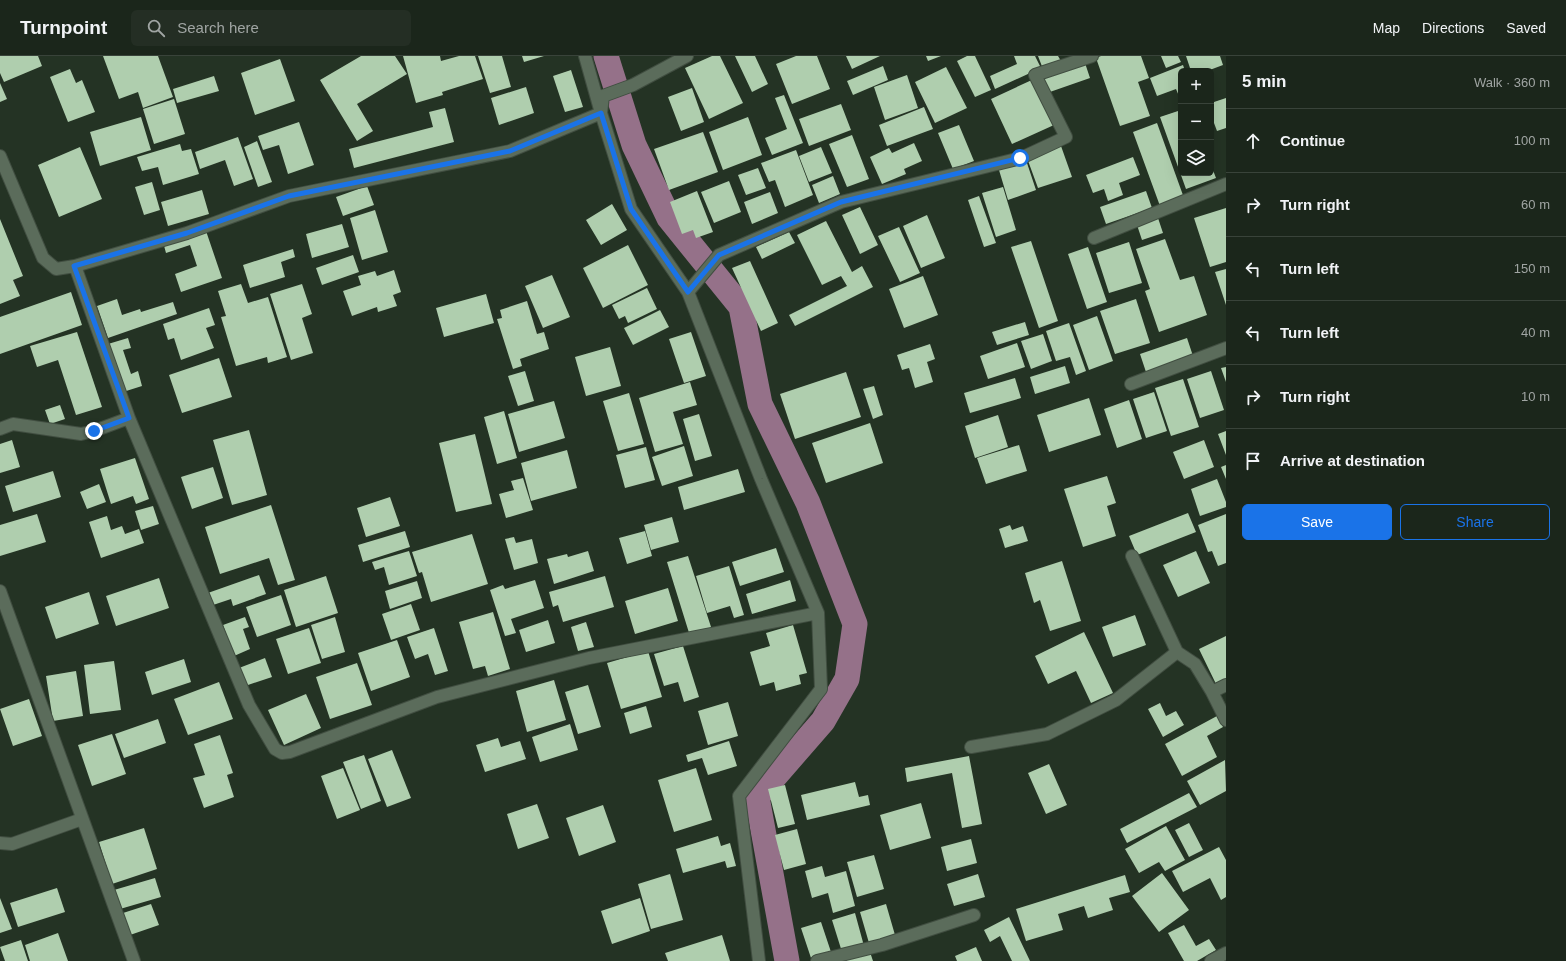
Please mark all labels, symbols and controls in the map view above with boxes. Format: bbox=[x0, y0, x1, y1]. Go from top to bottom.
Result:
search box bbox=[131, 10, 411, 46]
text: Turnpoint bbox=[20, 17, 107, 38]
icon: search bbox=[145, 17, 167, 39]
text: Search here bbox=[177, 19, 259, 36]
text: Map bbox=[1373, 20, 1400, 36]
text: Directions bbox=[1422, 20, 1484, 36]
text: Saved bbox=[1506, 20, 1546, 36]
map controls bbox=[1178, 68, 1214, 176]
button: + bbox=[1178, 68, 1214, 104]
text: 5 min bbox=[1242, 72, 1286, 91]
text: Walk · 360 m bbox=[1474, 75, 1550, 90]
button: − bbox=[1178, 104, 1214, 140]
icon: ahead bbox=[1242, 130, 1264, 152]
text: Continue bbox=[1280, 132, 1345, 149]
text: 100 m bbox=[1514, 133, 1550, 148]
button: layers bbox=[1178, 140, 1214, 176]
route start bbox=[1011, 149, 1029, 167]
icon: right bbox=[1242, 194, 1264, 216]
text: Turn right bbox=[1280, 196, 1350, 213]
text: 60 m bbox=[1521, 197, 1550, 212]
icon: left bbox=[1242, 258, 1264, 280]
text: Turn left bbox=[1280, 260, 1339, 277]
text: 150 m bbox=[1514, 261, 1550, 276]
icon: left bbox=[1242, 322, 1264, 344]
text: Turn left bbox=[1280, 324, 1339, 341]
text: 40 m bbox=[1521, 325, 1550, 340]
icon: right bbox=[1242, 386, 1264, 408]
text: Turn right bbox=[1280, 388, 1350, 405]
text: 10 m bbox=[1521, 389, 1550, 404]
route end bbox=[85, 422, 103, 440]
icon: arrive bbox=[1242, 450, 1264, 472]
text: Arrive at destination bbox=[1280, 452, 1425, 469]
button: Save bbox=[1242, 504, 1392, 540]
button: Share bbox=[1400, 504, 1550, 540]

